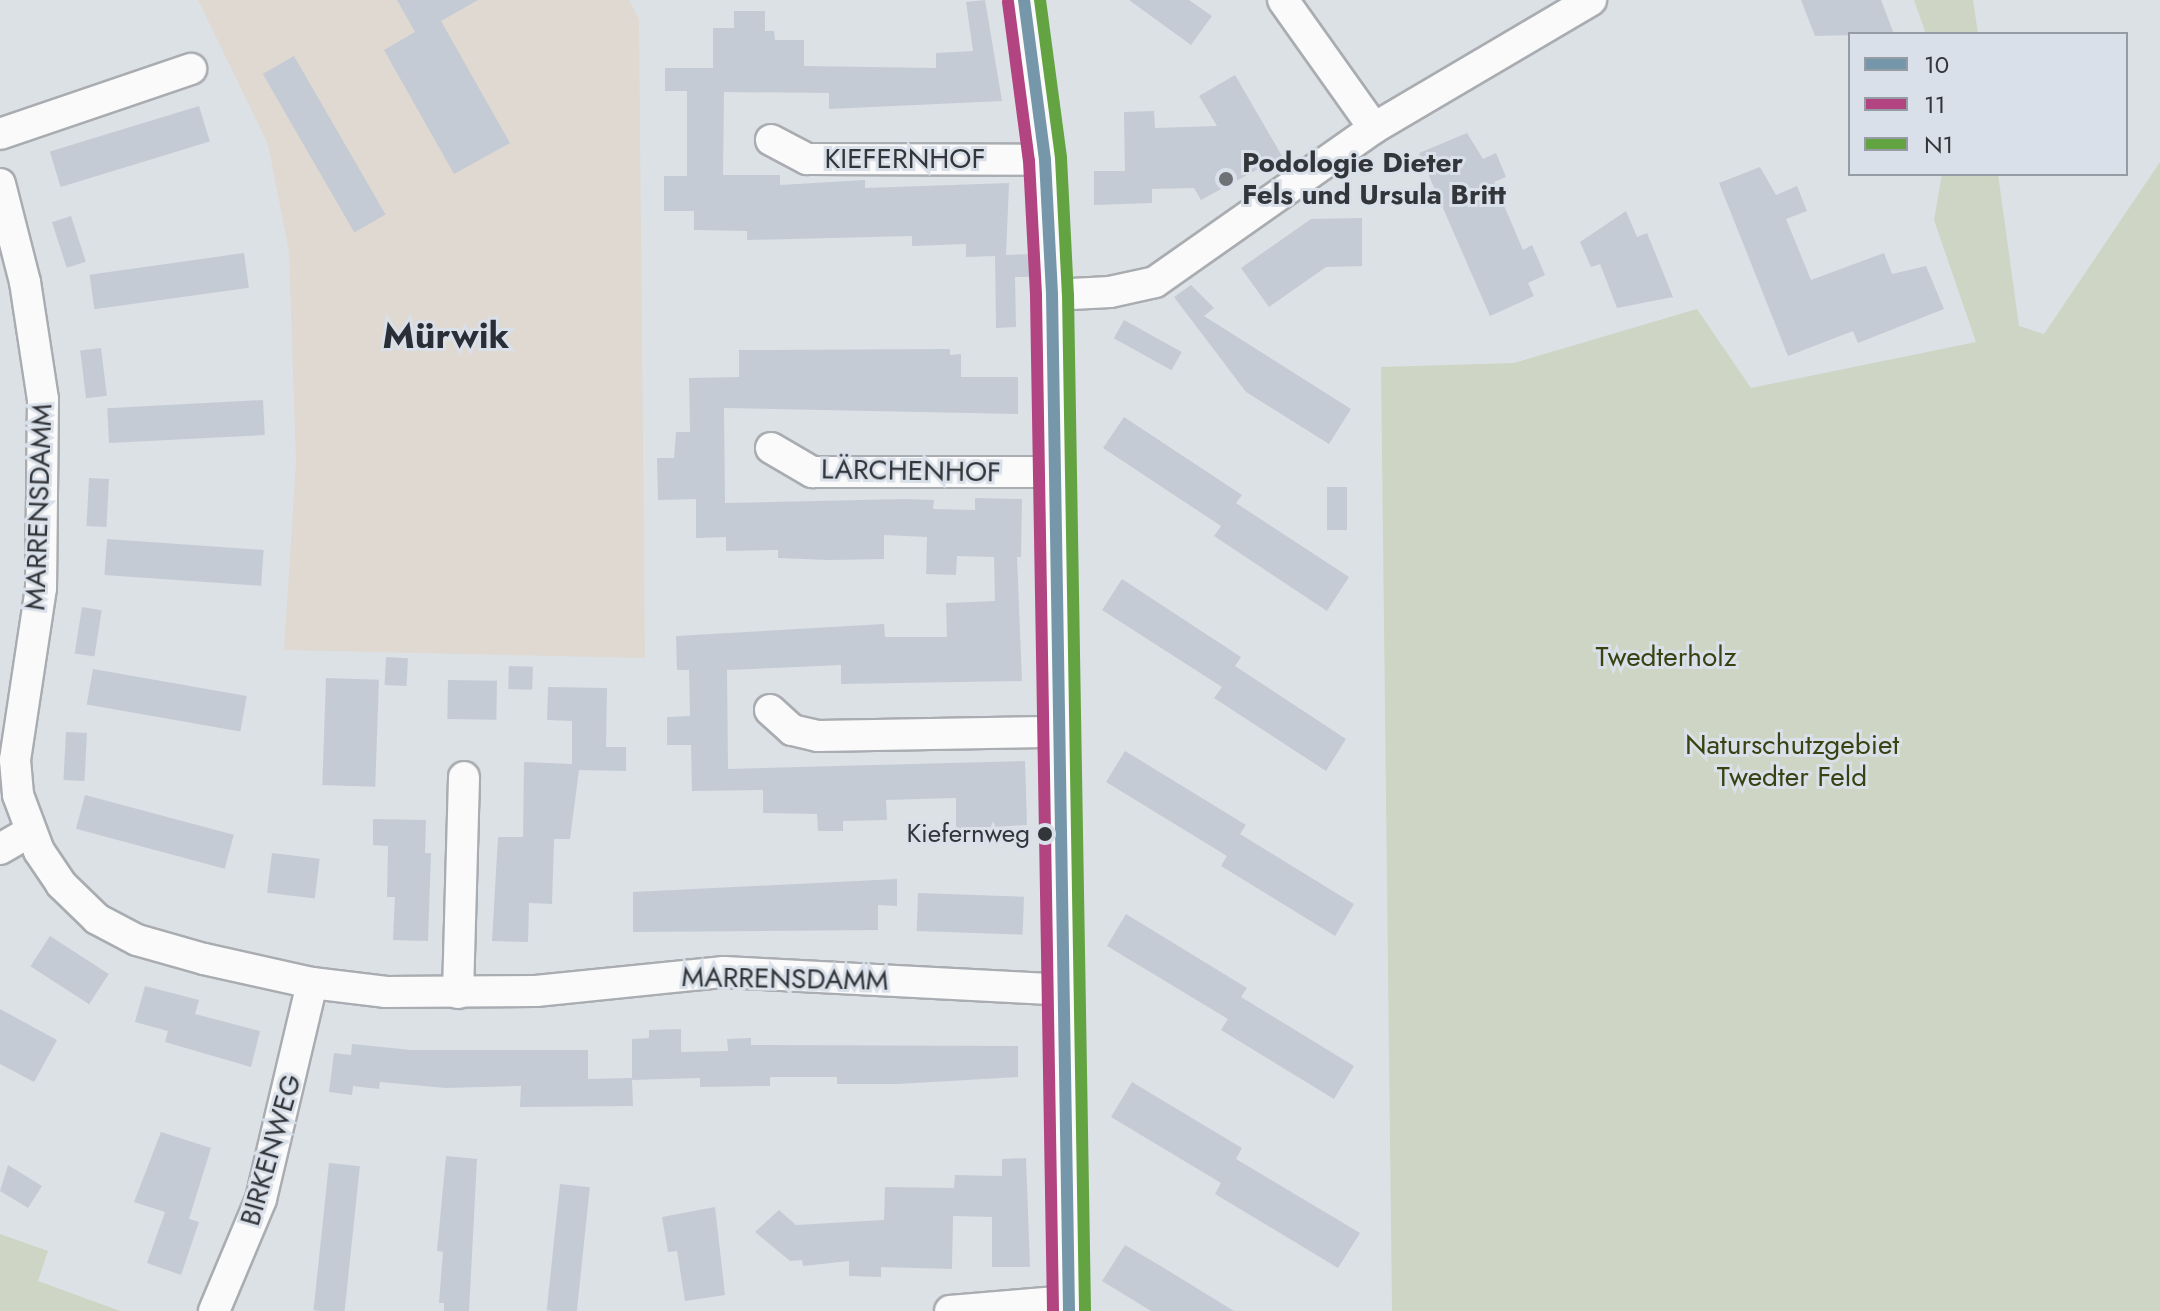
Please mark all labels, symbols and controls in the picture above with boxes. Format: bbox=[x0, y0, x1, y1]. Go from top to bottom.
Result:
legend bbox=[1848, 32, 2128, 176]
text: 10 bbox=[1924, 47, 1949, 82]
text: 11 bbox=[1924, 87, 1946, 122]
text: N1 bbox=[1924, 127, 1953, 162]
street label: KIEFERNHOF bbox=[825, 142, 985, 176]
place label: Podologie Dieter Fels und Ursula Britt bbox=[1242, 146, 1506, 212]
marker: Podologie Dieter Fels und Ursula Britt bbox=[1217, 170, 1235, 188]
district label: Mürwik bbox=[383, 314, 509, 358]
street label: MARRENSDAMM bbox=[19, 403, 59, 611]
street label: LÄRCHENHOF bbox=[821, 453, 1001, 489]
park label: Twedterholz bbox=[1595, 640, 1737, 674]
park label: Naturschutzgebiet Twedter Feld bbox=[1685, 728, 1899, 794]
place label: Kiefernweg bbox=[906, 818, 1030, 850]
marker: Kiefernweg bbox=[1037, 826, 1053, 842]
street label: MARRENSDAMM bbox=[681, 960, 889, 998]
street label: BIRKENWEG bbox=[233, 1070, 309, 1230]

